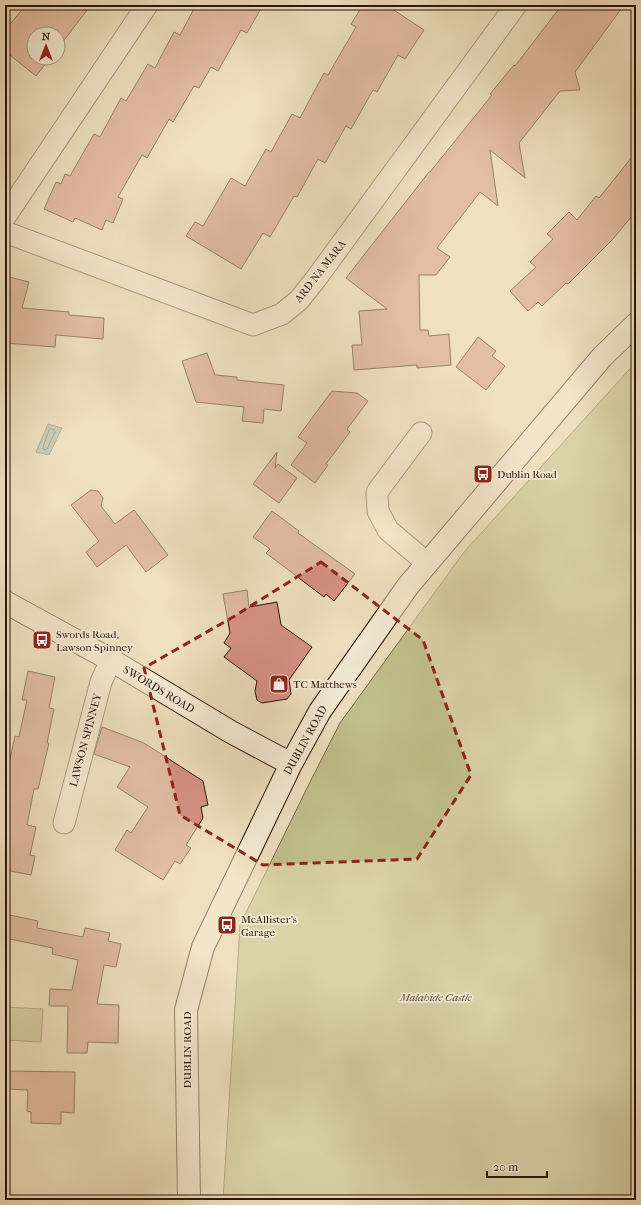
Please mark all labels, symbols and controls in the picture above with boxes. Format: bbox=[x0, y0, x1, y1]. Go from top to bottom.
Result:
north arrow bbox=[26, 26, 66, 66]
text: N bbox=[42, 30, 51, 43]
street label: ARD NA MARA bbox=[291, 237, 349, 306]
bus stop icon: Dublin Road bbox=[472, 463, 494, 485]
place label: Dublin Road bbox=[497, 468, 558, 481]
place label: Swords Road, Lawson Spinney bbox=[56, 628, 134, 654]
bus stop icon: Swords Road, Lawson Spinney bbox=[31, 629, 53, 651]
street label: SWORDS ROAD bbox=[121, 663, 197, 716]
shop icon: TC Matthews bbox=[268, 673, 290, 695]
place label: TC Matthews bbox=[293, 678, 357, 691]
street label: LAWSON SPINNEY bbox=[67, 691, 104, 788]
street label: DUBLIN ROAD bbox=[281, 703, 330, 777]
place label: McAllister's Garage bbox=[241, 913, 297, 939]
bus stop icon: McAllister's Garage bbox=[216, 914, 238, 936]
park label: Malahide Castle bbox=[399, 991, 473, 1004]
street label: DUBLIN ROAD bbox=[181, 1011, 194, 1089]
scale bar bbox=[487, 1153, 547, 1179]
text: 20 m bbox=[493, 1160, 518, 1174]

